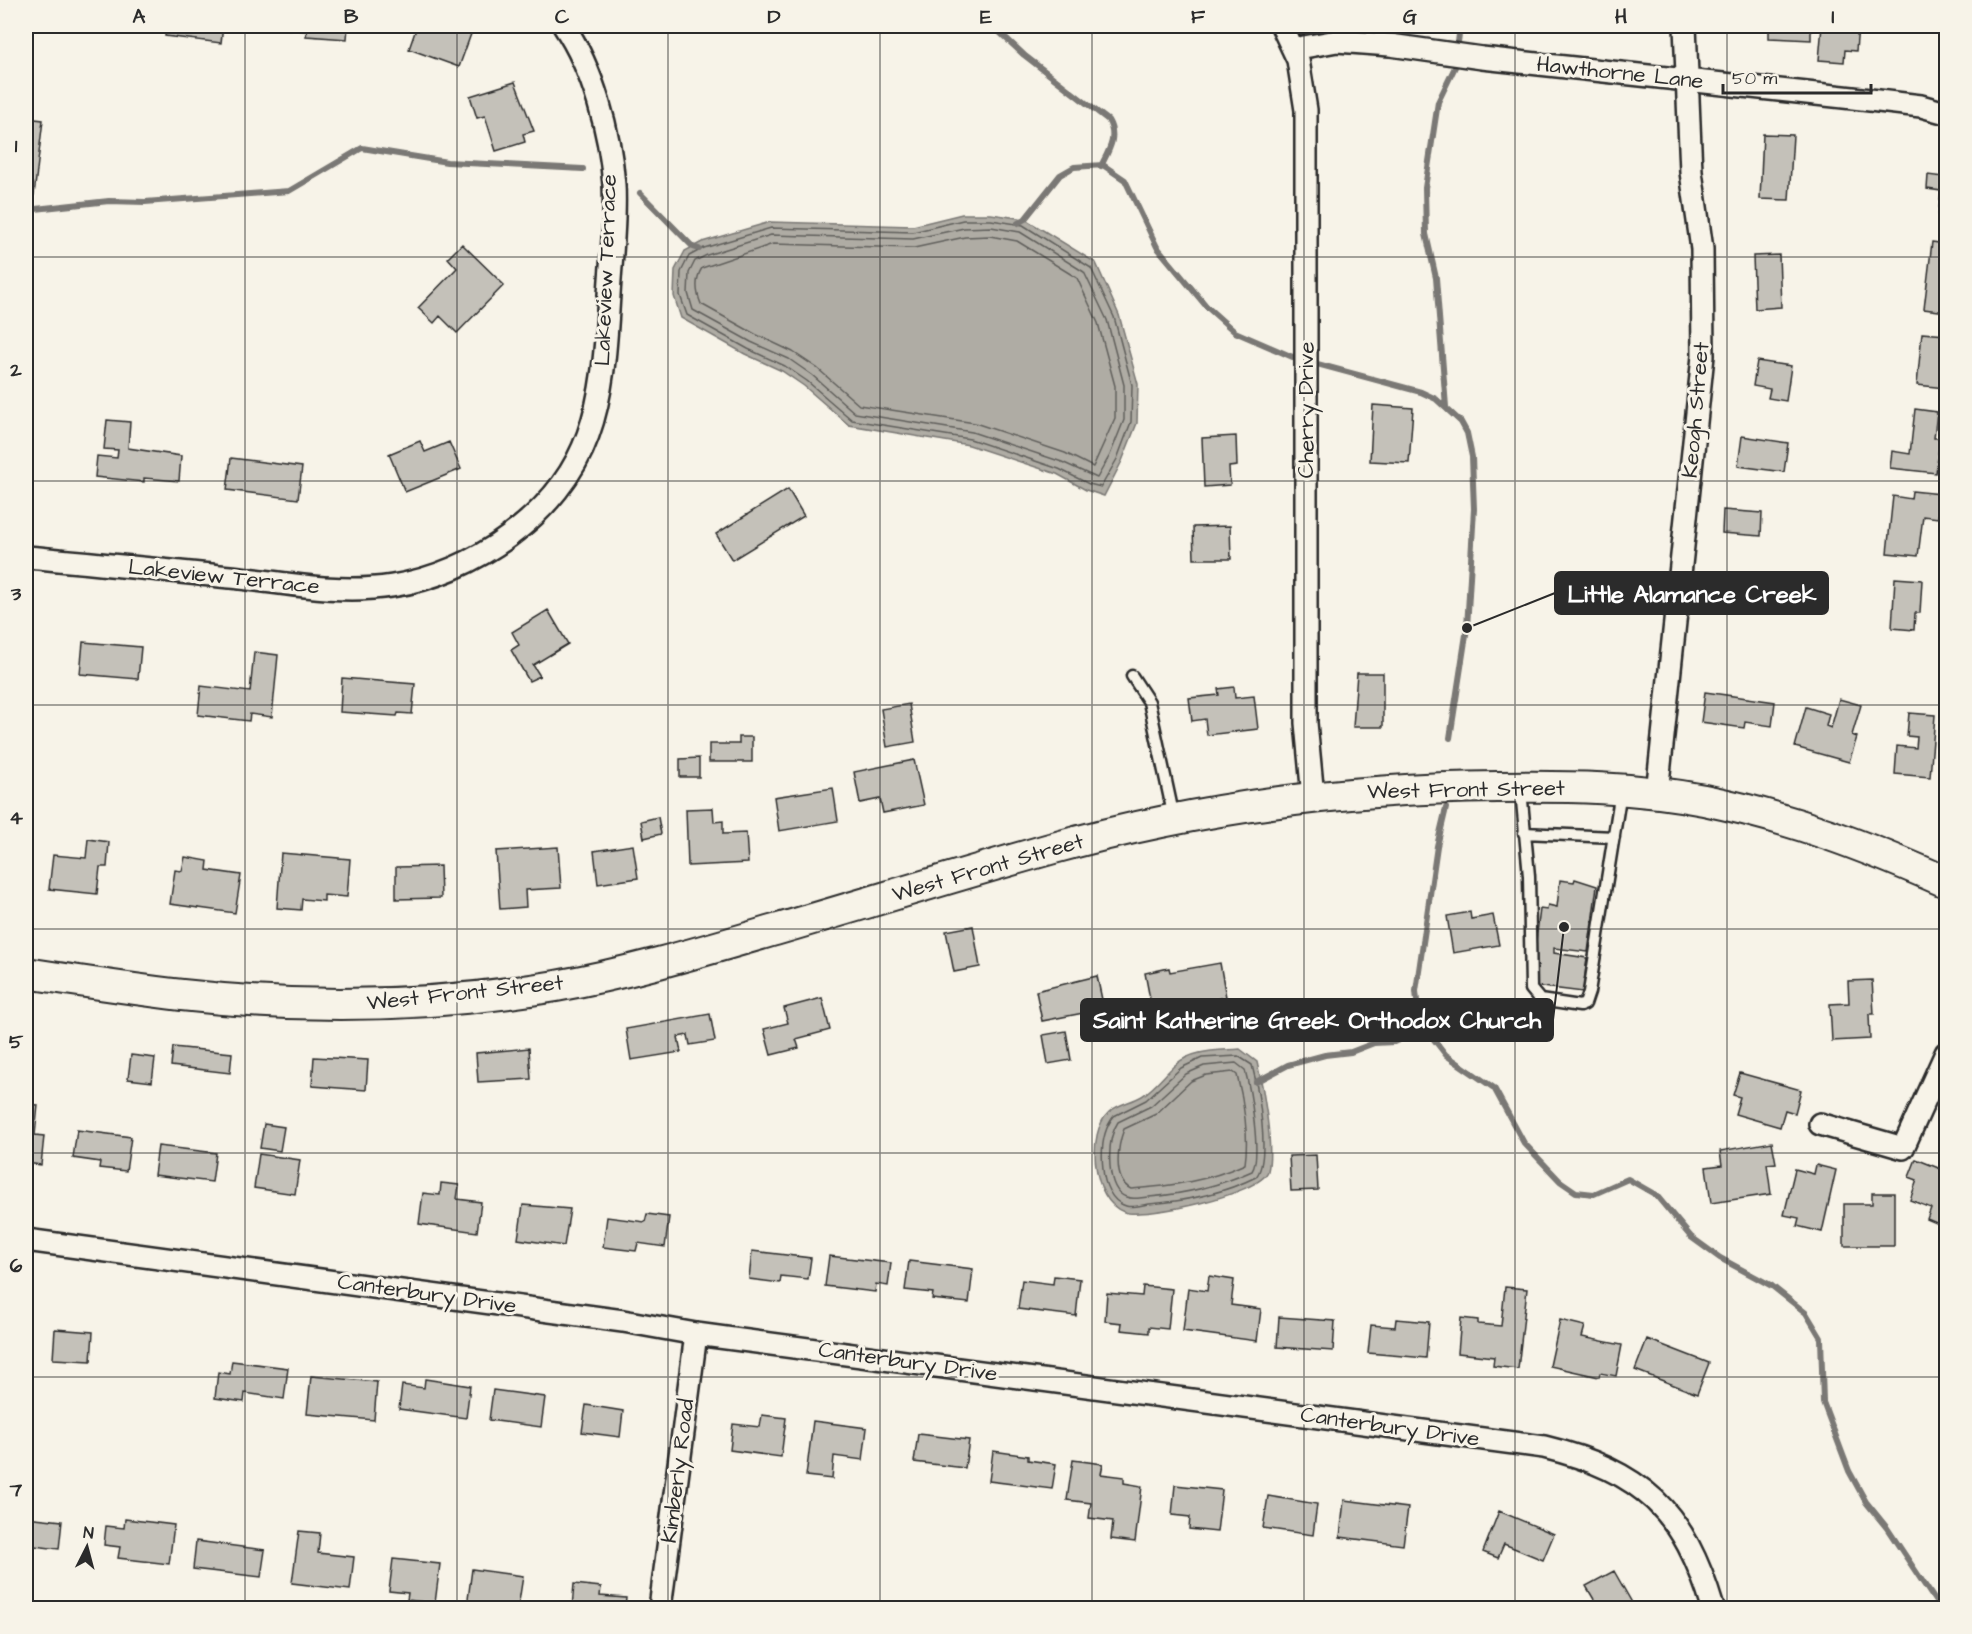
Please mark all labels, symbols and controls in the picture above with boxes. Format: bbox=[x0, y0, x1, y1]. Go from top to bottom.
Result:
text: A bbox=[133, 3, 146, 31]
text: B bbox=[344, 3, 359, 31]
text: C bbox=[555, 3, 570, 31]
text: D bbox=[768, 3, 781, 31]
text: E bbox=[980, 3, 992, 31]
text: F bbox=[1191, 3, 1206, 31]
text: G bbox=[1403, 3, 1417, 31]
text: H bbox=[1615, 3, 1627, 31]
text: I bbox=[1831, 3, 1835, 31]
street label: Hawthorne Lane bbox=[1535, 49, 1705, 97]
scale bar bbox=[1723, 57, 1872, 95]
text: 50 m bbox=[1732, 66, 1777, 91]
text: 1 bbox=[15, 132, 18, 160]
street label: Lakeview Terrace bbox=[587, 173, 625, 366]
street label: Keogh Street bbox=[1675, 341, 1718, 479]
street label: Cherry Drive bbox=[1291, 342, 1323, 478]
text: 2 bbox=[9, 356, 22, 384]
street label: Lakeview Terrace bbox=[127, 552, 321, 602]
callout: Little Alamance Creek bbox=[1555, 572, 1828, 614]
text: Little Alamance Creek bbox=[1568, 578, 1817, 612]
text: 3 bbox=[10, 580, 22, 608]
street label: West Front Street bbox=[1367, 773, 1565, 807]
text: 4 bbox=[9, 804, 23, 832]
street label: West Front Street bbox=[889, 826, 1087, 910]
street label: West Front Street bbox=[365, 967, 565, 1019]
callout: Saint Katherine Greek Orthodox Church bbox=[1081, 999, 1553, 1041]
text: Saint Katherine Greek Orthodox Church bbox=[1092, 1004, 1542, 1038]
text: 5 bbox=[9, 1028, 24, 1056]
text: 6 bbox=[10, 1252, 23, 1280]
street label: Canterbury Drive bbox=[335, 1266, 519, 1323]
street label: Canterbury Drive bbox=[816, 1334, 1000, 1391]
street label: Kimberly Road bbox=[654, 1397, 703, 1545]
street label: Canterbury Drive bbox=[1298, 1399, 1482, 1456]
text: 7 bbox=[9, 1476, 23, 1504]
north arrow bbox=[57, 1517, 117, 1577]
text: N bbox=[82, 1522, 95, 1545]

